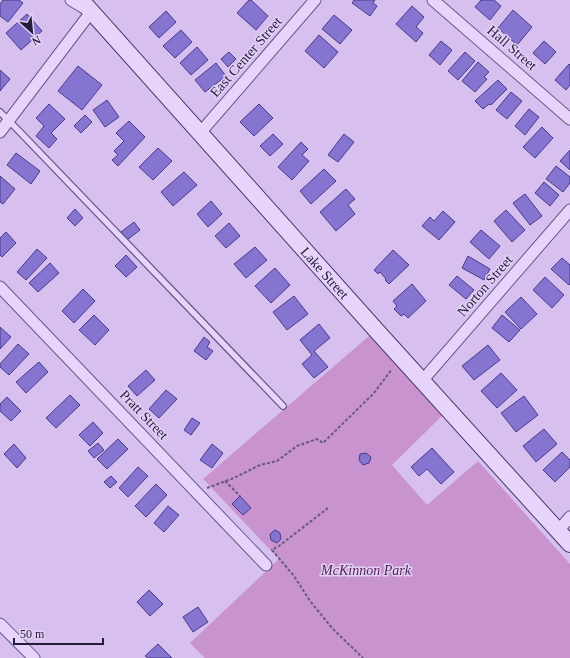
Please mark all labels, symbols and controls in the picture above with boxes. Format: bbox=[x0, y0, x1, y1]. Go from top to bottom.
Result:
north arrow bbox=[12, 12, 52, 52]
street label: East Center Street bbox=[207, 14, 285, 100]
street label: Hall Street bbox=[484, 23, 540, 73]
text: N bbox=[30, 34, 43, 48]
street label: Lake Street bbox=[298, 244, 352, 302]
street label: Norton Street bbox=[454, 252, 516, 320]
street label: Pratt Street bbox=[117, 387, 171, 443]
park label: McKinnon Park bbox=[320, 563, 412, 578]
scale bar bbox=[14, 620, 103, 646]
text: 50 m bbox=[20, 627, 45, 641]

